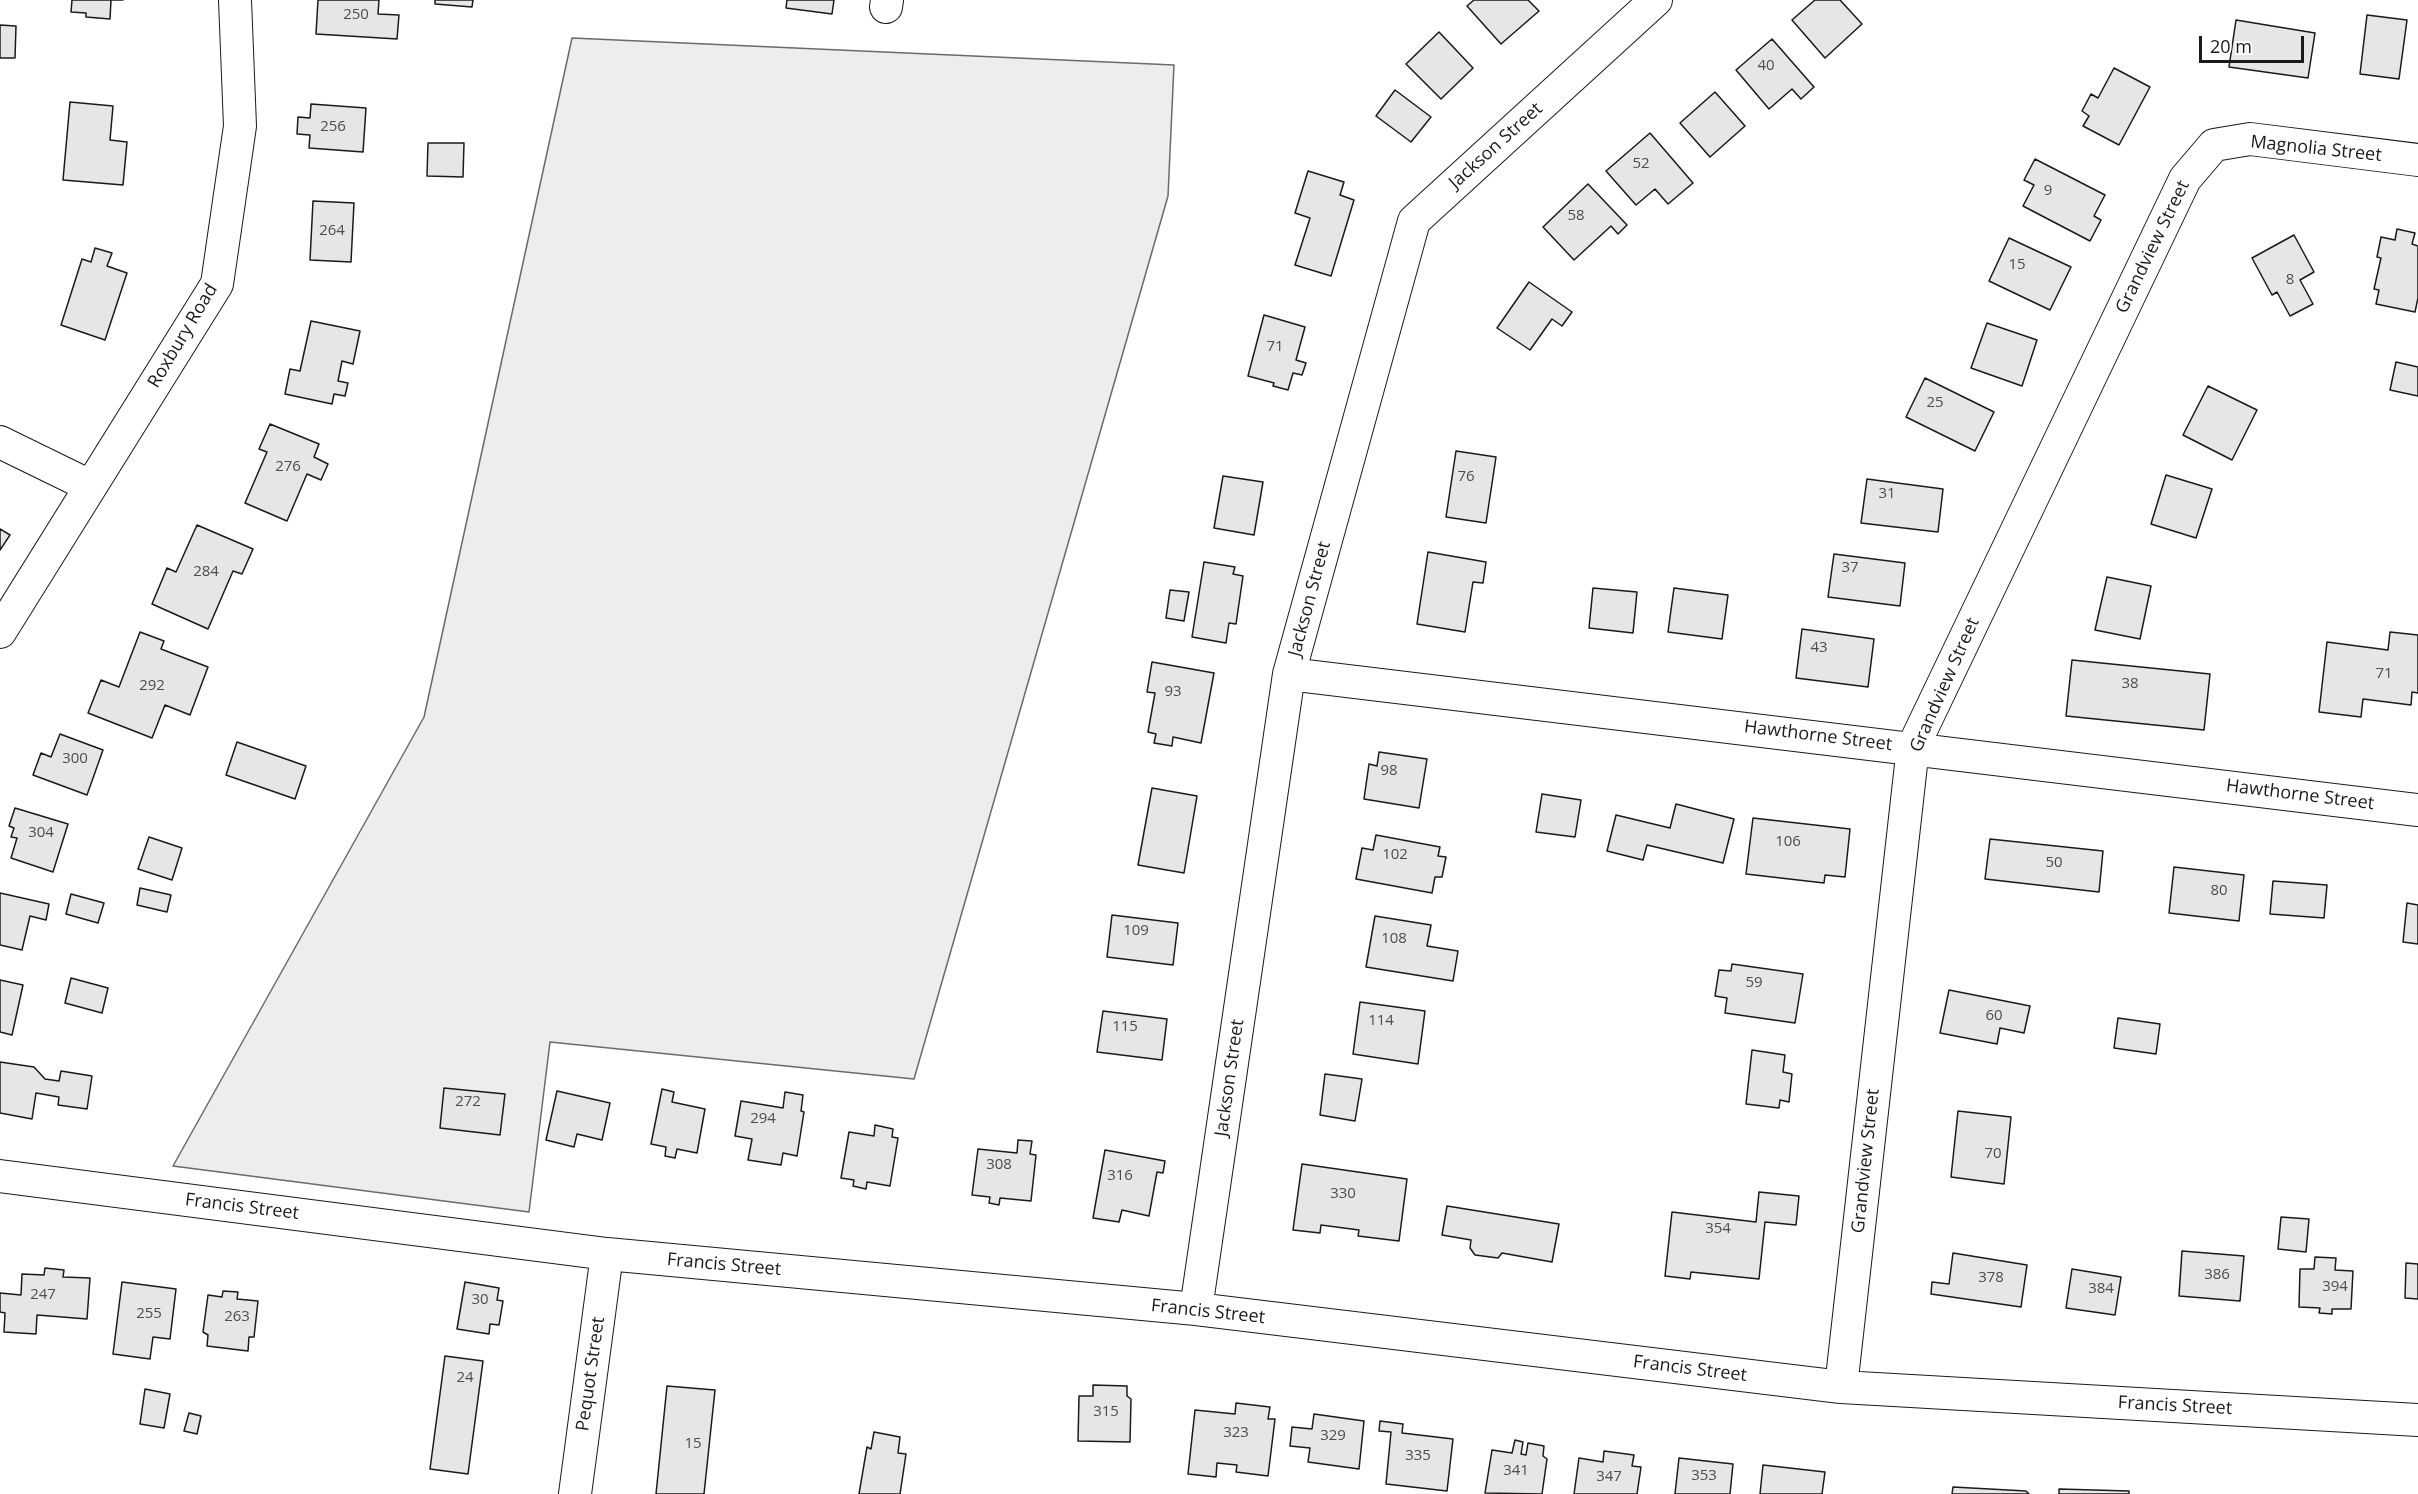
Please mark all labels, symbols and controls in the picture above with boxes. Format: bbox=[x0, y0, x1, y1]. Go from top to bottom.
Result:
house number: 250 bbox=[343, 6, 369, 24]
scale bar bbox=[2202, 24, 2307, 62]
text: 20 m bbox=[2210, 34, 2252, 58]
house number: 40 bbox=[1757, 57, 1775, 75]
street label: Jackson Street bbox=[1445, 98, 1547, 194]
house number: 256 bbox=[320, 118, 346, 136]
street label: Magnolia Street bbox=[2249, 131, 2383, 167]
house number: 52 bbox=[1632, 155, 1650, 173]
street label: Grandview Street bbox=[2112, 177, 2194, 317]
house number: 9 bbox=[2044, 182, 2052, 200]
house number: 58 bbox=[1567, 207, 1585, 225]
house number: 264 bbox=[319, 222, 345, 240]
house number: 15 bbox=[2008, 256, 2026, 274]
house number: 8 bbox=[2286, 271, 2294, 289]
street label: Roxbury Road bbox=[144, 280, 222, 392]
house number: 71 bbox=[1266, 338, 1284, 356]
house number: 25 bbox=[1926, 394, 1944, 412]
house number: 276 bbox=[275, 458, 301, 476]
house number: 76 bbox=[1457, 468, 1475, 486]
house number: 31 bbox=[1878, 485, 1896, 503]
street label: Jackson Street bbox=[1284, 539, 1336, 659]
house number: 37 bbox=[1841, 559, 1859, 577]
house number: 284 bbox=[193, 563, 219, 581]
street label: Grandview Street bbox=[1906, 614, 1984, 756]
house number: 43 bbox=[1810, 639, 1828, 657]
house number: 71 bbox=[2375, 665, 2393, 683]
house number: 38 bbox=[2121, 675, 2139, 693]
house number: 292 bbox=[139, 677, 165, 695]
house number: 93 bbox=[1164, 683, 1182, 701]
street label: Hawthorne Street bbox=[1743, 716, 1893, 756]
house number: 300 bbox=[62, 750, 88, 768]
house number: 98 bbox=[1380, 762, 1398, 780]
street label: Hawthorne Street bbox=[2225, 775, 2375, 815]
house number: 304 bbox=[28, 824, 54, 842]
house number: 106 bbox=[1775, 833, 1801, 851]
house number: 102 bbox=[1382, 846, 1408, 864]
house number: 50 bbox=[2045, 854, 2063, 872]
house number: 80 bbox=[2210, 882, 2228, 900]
house number: 109 bbox=[1123, 922, 1149, 940]
house number: 108 bbox=[1381, 930, 1407, 948]
house number: 59 bbox=[1745, 974, 1763, 992]
house number: 60 bbox=[1985, 1007, 2003, 1025]
house number: 114 bbox=[1368, 1012, 1394, 1030]
house number: 115 bbox=[1112, 1018, 1138, 1036]
street label: Jackson Street bbox=[1211, 1018, 1249, 1138]
street label: Grandview Street bbox=[1848, 1088, 1884, 1234]
house number: 272 bbox=[455, 1093, 481, 1111]
house number: 294 bbox=[750, 1110, 776, 1128]
house number: 70 bbox=[1984, 1145, 2002, 1163]
house number: 308 bbox=[986, 1156, 1012, 1174]
house number: 316 bbox=[1107, 1167, 1133, 1185]
house number: 330 bbox=[1330, 1185, 1356, 1203]
street label: Francis Street bbox=[184, 1189, 300, 1225]
house number: 354 bbox=[1705, 1220, 1731, 1238]
street label: Francis Street bbox=[666, 1249, 782, 1281]
house number: 386 bbox=[2204, 1266, 2230, 1284]
house number: 378 bbox=[1978, 1269, 2004, 1287]
house number: 394 bbox=[2322, 1278, 2348, 1296]
house number: 384 bbox=[2088, 1280, 2114, 1298]
house number: 247 bbox=[30, 1286, 56, 1304]
house number: 30 bbox=[471, 1291, 489, 1309]
street label: Francis Street bbox=[1150, 1295, 1266, 1329]
house number: 255 bbox=[136, 1305, 162, 1323]
house number: 263 bbox=[224, 1308, 250, 1326]
street label: Pequot Street bbox=[572, 1315, 610, 1433]
street label: Francis Street bbox=[1632, 1351, 1748, 1387]
house number: 24 bbox=[456, 1369, 474, 1387]
street label: Francis Street bbox=[2117, 1392, 2233, 1420]
house number: 315 bbox=[1093, 1403, 1119, 1421]
house number: 323 bbox=[1223, 1424, 1249, 1442]
house number: 329 bbox=[1320, 1427, 1346, 1445]
house number: 15 bbox=[684, 1435, 702, 1453]
house number: 335 bbox=[1405, 1447, 1431, 1465]
house number: 341 bbox=[1503, 1462, 1529, 1480]
house number: 353 bbox=[1691, 1467, 1717, 1485]
house number: 347 bbox=[1596, 1468, 1622, 1486]

